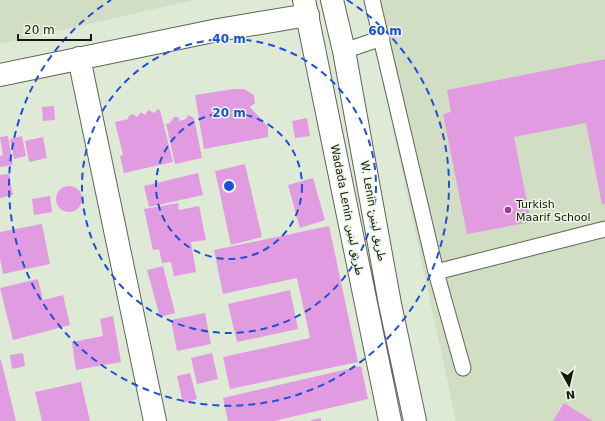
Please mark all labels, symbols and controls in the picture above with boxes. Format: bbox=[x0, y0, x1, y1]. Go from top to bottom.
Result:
scale bar bbox=[18, 16, 91, 42]
text: 20 m bbox=[24, 23, 55, 37]
text: 60 m bbox=[368, 24, 402, 38]
text: 40 m bbox=[212, 32, 246, 46]
text: 20 m bbox=[212, 106, 246, 120]
street label: Wadada Lenin طريق لينين bbox=[327, 143, 366, 277]
street label: W. Lenin طريق لينين bbox=[357, 160, 388, 263]
centre of rings bbox=[222, 179, 236, 193]
place label: Turkish Maarif School bbox=[515, 198, 590, 224]
marker: Turkish Maarif School bbox=[503, 205, 513, 215]
north arrow bbox=[549, 365, 589, 405]
text: N bbox=[565, 387, 576, 401]

